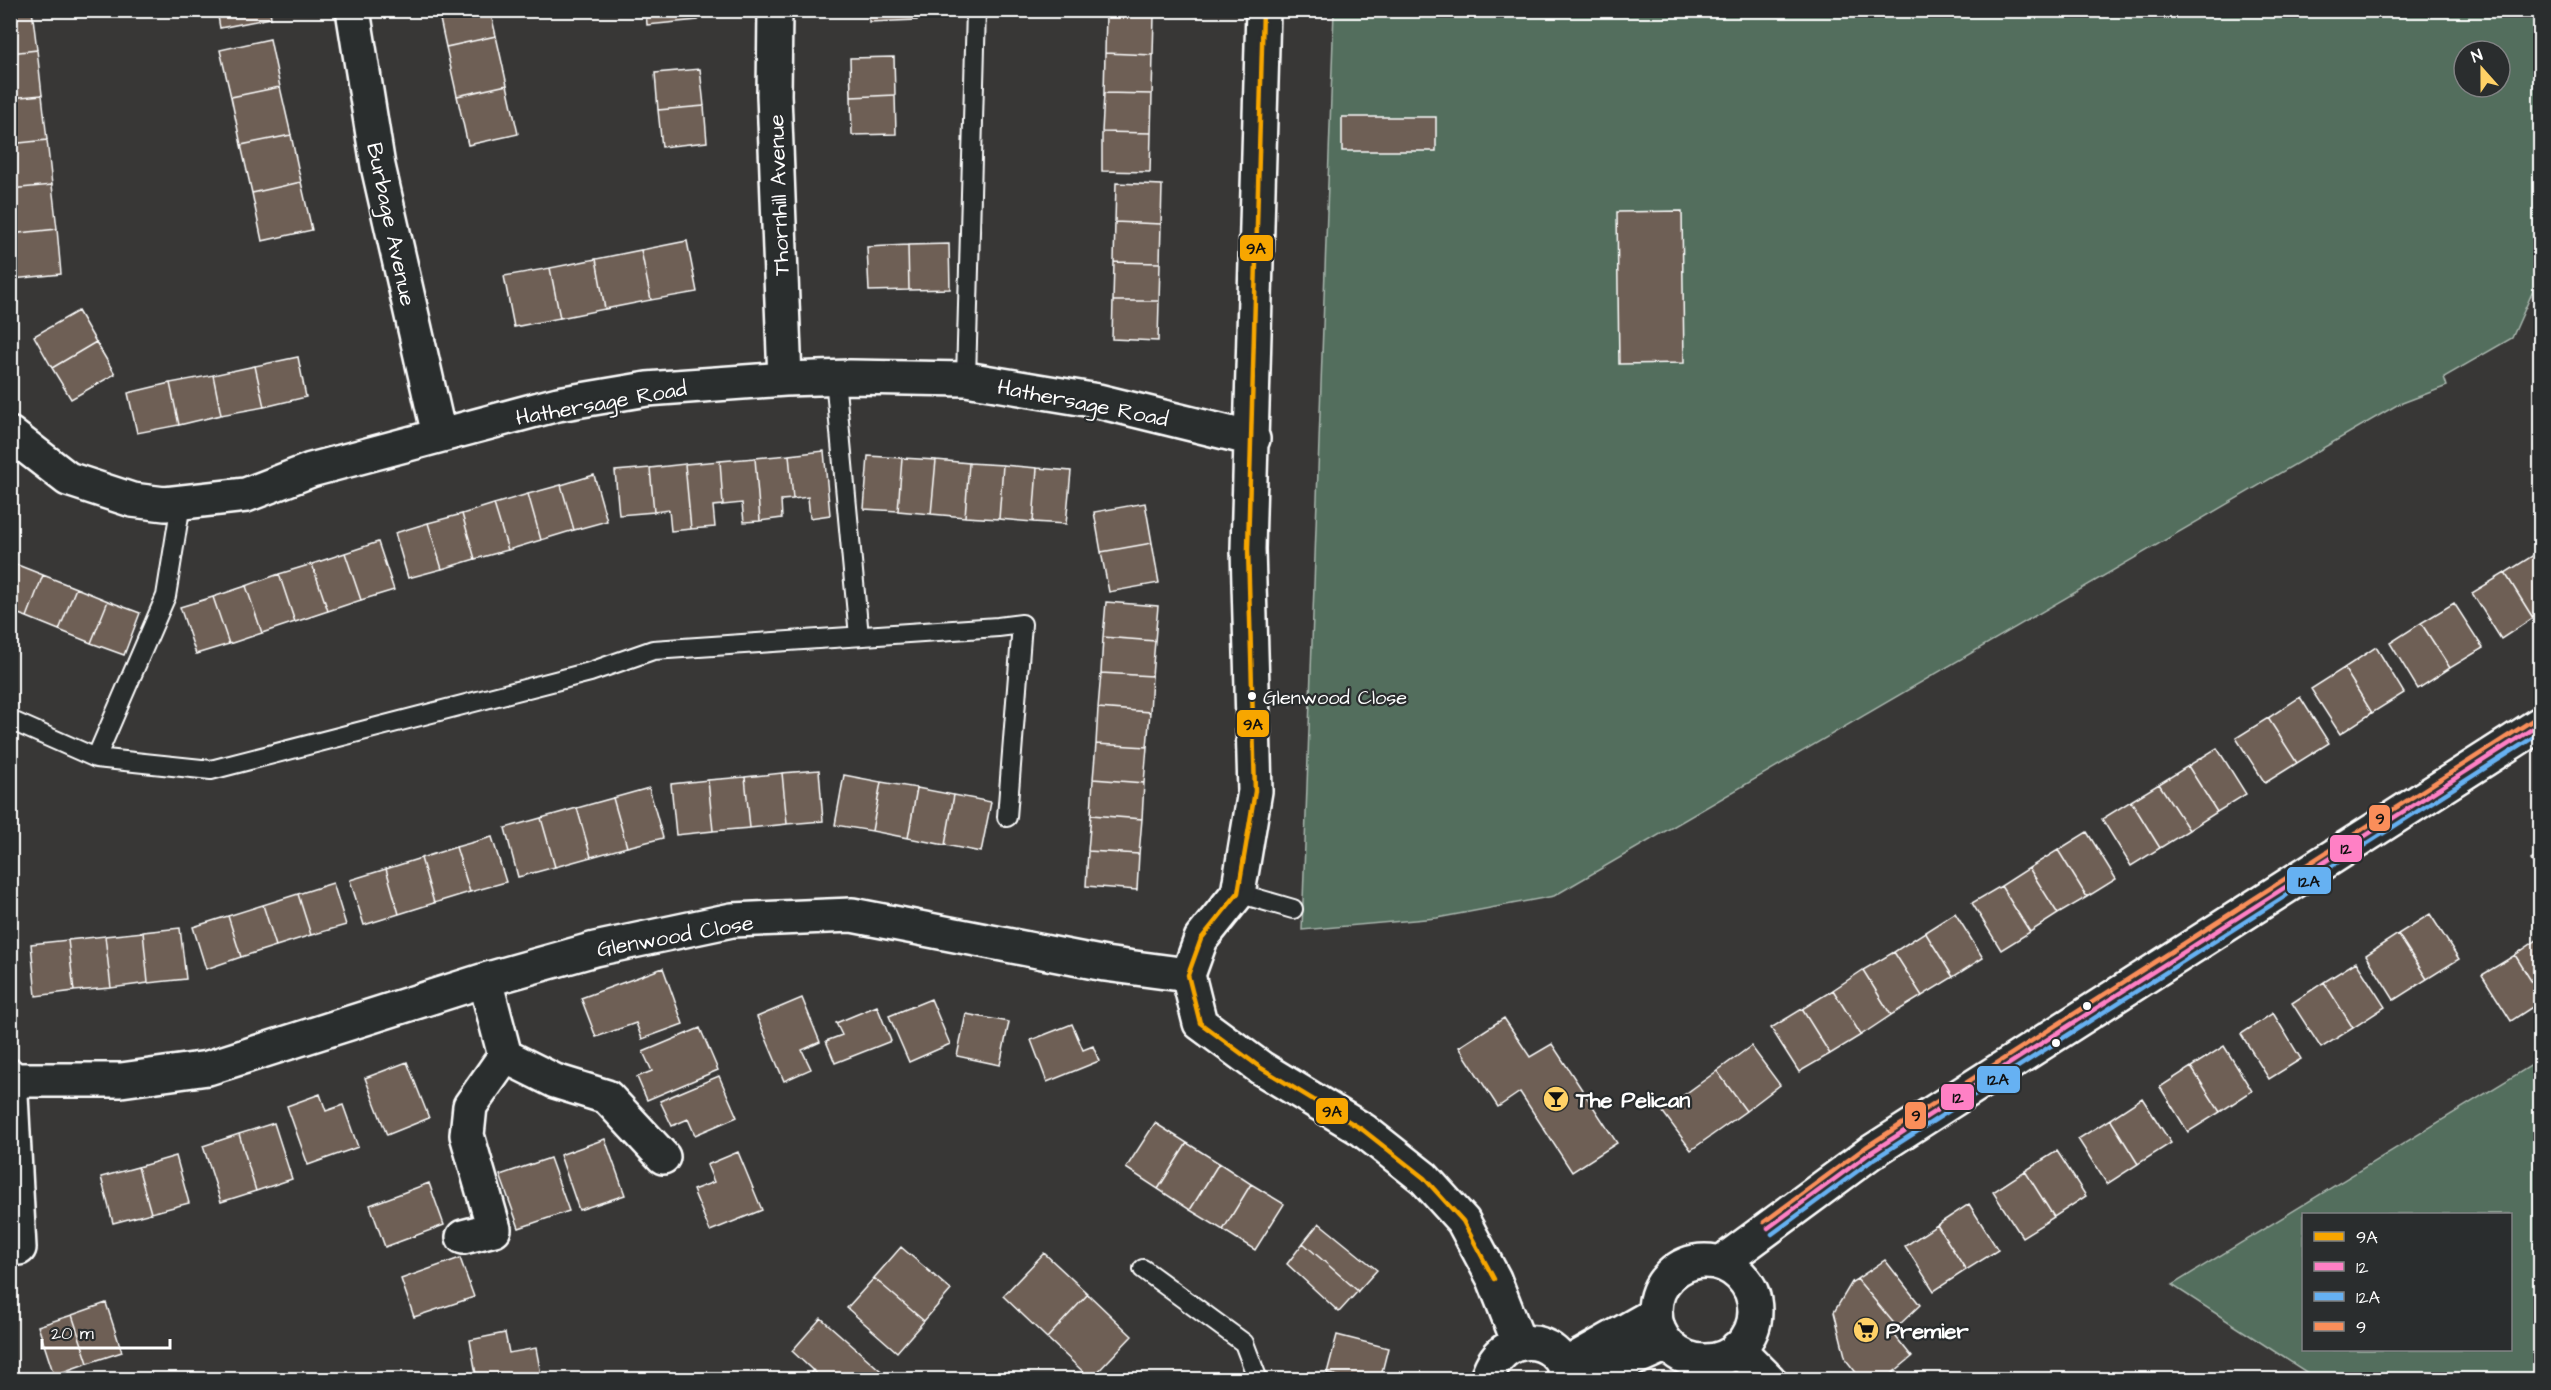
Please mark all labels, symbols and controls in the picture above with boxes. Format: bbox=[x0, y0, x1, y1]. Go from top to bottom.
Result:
north arrow bbox=[2452, 39, 2512, 99]
text: N bbox=[2468, 44, 2486, 68]
street label: Thornhill Avenue bbox=[761, 114, 798, 276]
street label: Burbage Avenue bbox=[357, 140, 423, 309]
line badge: 9A bbox=[1239, 234, 1274, 262]
text: 9A bbox=[1246, 238, 1266, 260]
street label: Hathersage Road bbox=[995, 372, 1171, 436]
street label: Hathersage Road bbox=[513, 373, 689, 435]
place label: Glenwood Close bbox=[1263, 684, 1407, 712]
marker: Glenwood Close bbox=[1246, 690, 1258, 702]
line badge: 9A bbox=[1236, 709, 1270, 738]
text: 9A bbox=[1243, 714, 1263, 736]
line badge: 9 bbox=[2368, 804, 2391, 832]
text: 9 bbox=[2375, 808, 2385, 830]
line badge: 12 bbox=[2329, 834, 2363, 863]
text: 12 bbox=[2340, 838, 2352, 860]
line badge: 12A bbox=[2286, 866, 2332, 895]
text: 12A bbox=[2298, 871, 2320, 893]
street label: Glenwood Close bbox=[594, 907, 756, 966]
unlabelled marker bbox=[2081, 1000, 2093, 1012]
unlabelled marker bbox=[2050, 1037, 2062, 1049]
line badge: 12A bbox=[1976, 1065, 2021, 1094]
text: 12A bbox=[1987, 1069, 2009, 1091]
line badge: 12 bbox=[1940, 1083, 1975, 1111]
bar icon: The Pelican bbox=[1541, 1084, 1571, 1114]
place label: The Pelican bbox=[1575, 1085, 1690, 1116]
text: 12 bbox=[1952, 1087, 1964, 1109]
line badge: 9A bbox=[1315, 1097, 1349, 1125]
text: 9A bbox=[1322, 1101, 1342, 1123]
line badge: 9 bbox=[1904, 1101, 1927, 1130]
text: 9 bbox=[1911, 1105, 1921, 1127]
legend bbox=[2302, 1213, 2512, 1351]
text: 9A bbox=[2356, 1225, 2378, 1250]
text: 12 bbox=[2356, 1255, 2369, 1280]
text: 12A bbox=[2356, 1285, 2381, 1310]
scale bar bbox=[42, 1312, 170, 1350]
supermarket icon: Premier bbox=[1851, 1315, 1881, 1345]
text: 9 bbox=[2356, 1315, 2366, 1340]
place label: Premier bbox=[1886, 1316, 1969, 1347]
text: 20 m bbox=[51, 1321, 94, 1346]

